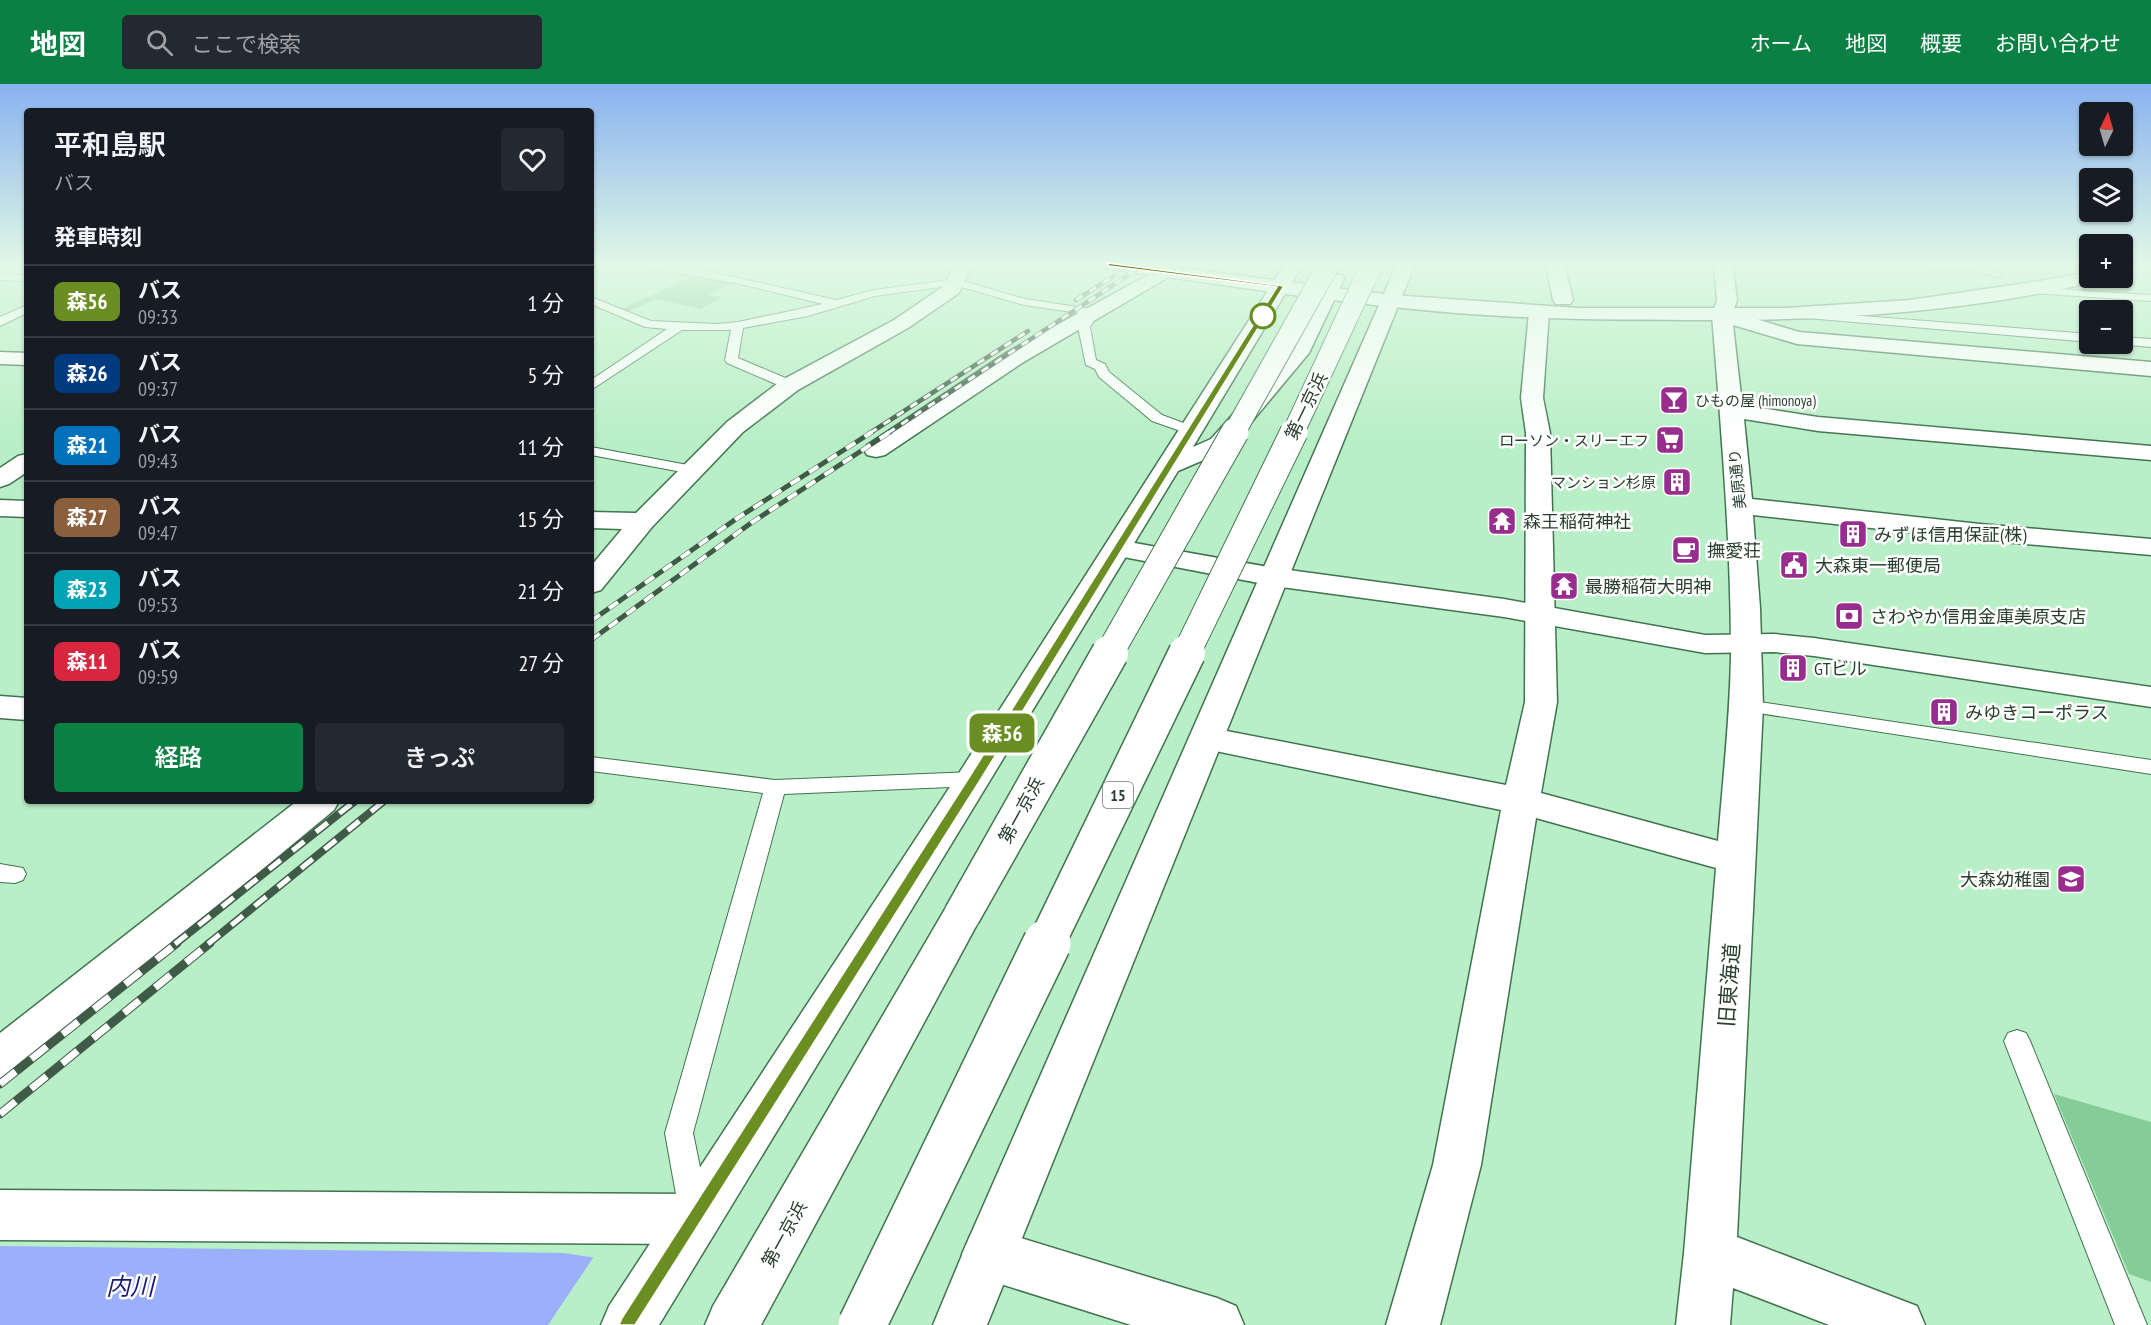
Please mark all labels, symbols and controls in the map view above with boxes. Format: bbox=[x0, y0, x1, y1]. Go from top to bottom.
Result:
search box bbox=[122, 15, 542, 69]
text: 地図 bbox=[30, 25, 86, 62]
icon: search bbox=[143, 26, 176, 59]
text: ここで検索 bbox=[191, 30, 301, 58]
text: ホーム bbox=[1750, 30, 1812, 57]
text: 地図 bbox=[1845, 30, 1887, 57]
text: 概要 bbox=[1920, 30, 1962, 57]
text: お問い合わせ bbox=[1995, 30, 2121, 57]
north arrow bbox=[2079, 102, 2133, 156]
map controls bbox=[2079, 102, 2133, 354]
text: 平和島駅 bbox=[54, 126, 166, 163]
button: heart bbox=[501, 128, 564, 191]
button: layers bbox=[2079, 168, 2133, 222]
text: バス bbox=[54, 170, 94, 196]
text: 発車時刻 bbox=[54, 223, 142, 251]
button: + bbox=[2079, 234, 2133, 288]
text: バス bbox=[138, 276, 182, 304]
text: 森56 bbox=[66, 288, 108, 315]
text: 1 分 bbox=[527, 289, 564, 317]
button: − bbox=[2079, 300, 2133, 354]
unlabelled marker bbox=[1250, 303, 1276, 329]
text: 09:33 bbox=[138, 304, 178, 330]
text: バス bbox=[138, 348, 182, 376]
text: 森26 bbox=[66, 360, 108, 387]
text: 5 分 bbox=[527, 361, 564, 389]
street label: 第一京浜 bbox=[1280, 369, 1332, 443]
text: 09:37 bbox=[138, 376, 178, 402]
bar icon: ひもの屋 (himonoya) bbox=[1658, 384, 1690, 416]
place label: ひもの屋 (himonoya) bbox=[1695, 391, 1816, 410]
text: バス bbox=[138, 420, 182, 448]
supermarket icon: ローソン・スリーエフ bbox=[1654, 424, 1686, 456]
place label: ローソン・スリーエフ bbox=[1499, 431, 1649, 450]
text: 森21 bbox=[66, 432, 108, 459]
text: 11 分 bbox=[518, 433, 564, 461]
text: 09:43 bbox=[138, 448, 178, 474]
street label: 美原通り bbox=[1724, 448, 1750, 510]
building icon: マンション杉原 bbox=[1661, 466, 1693, 498]
place label: マンション杉原 bbox=[1551, 473, 1656, 492]
text: バス bbox=[138, 492, 182, 520]
text: 森27 bbox=[66, 504, 108, 531]
text: 15 分 bbox=[518, 505, 564, 533]
temple icon: 森王稲荷神社 bbox=[1486, 505, 1518, 537]
place label: 森王稲荷神社 bbox=[1523, 510, 1631, 533]
building icon: みずほ信用保証(株) bbox=[1837, 518, 1869, 550]
text: 09:47 bbox=[138, 520, 178, 546]
place label: みずほ信用保証(株) bbox=[1874, 523, 2027, 546]
cafe icon: 撫愛荘 bbox=[1670, 534, 1702, 566]
place label: 撫愛荘 bbox=[1707, 539, 1761, 562]
public building icon: 大森東一郵便局 bbox=[1778, 549, 1810, 581]
place label: 大森東一郵便局 bbox=[1815, 554, 1941, 577]
text: バス bbox=[138, 564, 182, 592]
temple icon: 最勝稲荷大明神 bbox=[1548, 570, 1580, 602]
place label: 最勝稲荷大明神 bbox=[1585, 575, 1711, 598]
text: 森23 bbox=[66, 576, 108, 603]
text: 21 分 bbox=[518, 577, 564, 605]
text: 09:53 bbox=[138, 592, 178, 618]
bank icon: さわやか信用金庫美原支店 bbox=[1833, 600, 1865, 632]
place label: さわやか信用金庫美原支店 bbox=[1870, 605, 2086, 628]
text: バス bbox=[138, 636, 182, 664]
text: 森11 bbox=[66, 648, 108, 675]
text: 27 分 bbox=[518, 649, 564, 677]
building icon: GTビル bbox=[1777, 652, 1809, 684]
place label: GTビル bbox=[1814, 657, 1867, 680]
text: 09:59 bbox=[138, 664, 178, 690]
building icon: みゆきコーポラス bbox=[1928, 696, 1960, 728]
place label: みゆきコーポラス bbox=[1965, 701, 2109, 724]
line badge: 森56 bbox=[968, 714, 1036, 752]
text: 森56 bbox=[981, 720, 1023, 747]
button: 経路 bbox=[54, 723, 303, 792]
button: きっぷ bbox=[315, 723, 564, 792]
street label: 第一京浜 bbox=[993, 773, 1049, 847]
road number: 15 bbox=[1103, 782, 1133, 808]
school or university icon: 大森幼稚園 bbox=[2055, 863, 2087, 895]
place label: 大森幼稚園 bbox=[1960, 868, 2050, 891]
street label: 旧東海道 bbox=[1713, 942, 1745, 1028]
street label: 第一京浜 bbox=[756, 1197, 812, 1271]
water label: 内川 bbox=[106, 1271, 157, 1302]

